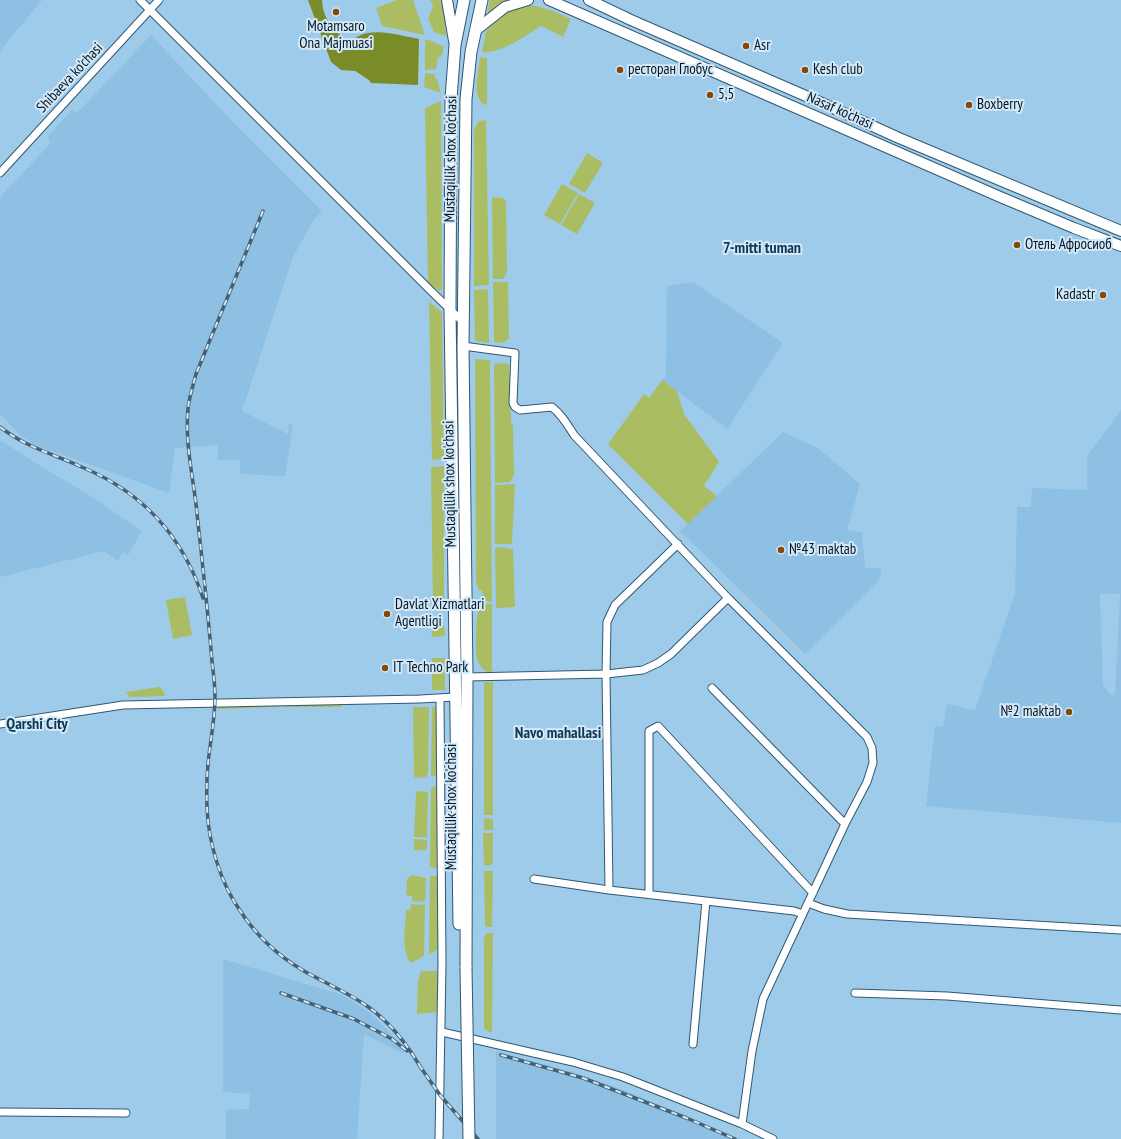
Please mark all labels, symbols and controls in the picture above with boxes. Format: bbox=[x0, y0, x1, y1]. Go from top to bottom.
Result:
marker: Motamsaro Ona Majmuasi bbox=[331, 7, 341, 17]
place label: Motamsaro Ona Majmuasi bbox=[299, 18, 373, 53]
place label: Asr bbox=[754, 37, 770, 55]
street label: Shibaeva ko'chasi bbox=[33, 39, 107, 117]
marker: Asr bbox=[741, 41, 751, 51]
place label: ресторан Глобус bbox=[628, 61, 713, 79]
place label: Kesh club bbox=[813, 61, 863, 79]
marker: ресторан Глобус bbox=[615, 65, 625, 75]
marker: Kesh club bbox=[800, 65, 810, 75]
place label: 5,5 bbox=[718, 86, 734, 104]
street label: Nasaf ko‘chasi bbox=[804, 88, 876, 134]
marker: 5,5 bbox=[705, 90, 715, 100]
street label: Mustaqillik shox ko'chasi bbox=[441, 96, 461, 222]
place label: Boxberry bbox=[977, 96, 1023, 114]
marker: Boxberry bbox=[964, 100, 974, 110]
place label: Отель Афросиоб bbox=[1025, 236, 1112, 254]
district label: 7-mitti tuman bbox=[723, 238, 801, 258]
marker: Отель Афросиоб bbox=[1012, 240, 1022, 250]
place label: Kadastr bbox=[1056, 286, 1095, 304]
marker: Kadastr bbox=[1098, 290, 1108, 300]
street label: Mustaqillik shox ko'chasi bbox=[440, 421, 460, 547]
place label: №43 maktab bbox=[789, 541, 856, 559]
marker: №43 maktab bbox=[776, 545, 786, 555]
place label: Davlat Xizmatlari Agentligi bbox=[395, 596, 484, 631]
marker: Davlat Xizmatlari Agentligi bbox=[382, 609, 392, 619]
place label: IT Techno Park bbox=[393, 659, 468, 677]
marker: IT Techno Park bbox=[380, 663, 390, 673]
place label: №2 maktab bbox=[1000, 703, 1061, 721]
marker: №2 maktab bbox=[1064, 707, 1074, 717]
district label: Qarshi City bbox=[6, 714, 68, 734]
district label: Navo mahallasi bbox=[515, 723, 601, 743]
street label: Mustaqillik shox ko'chasi bbox=[443, 744, 461, 870]

